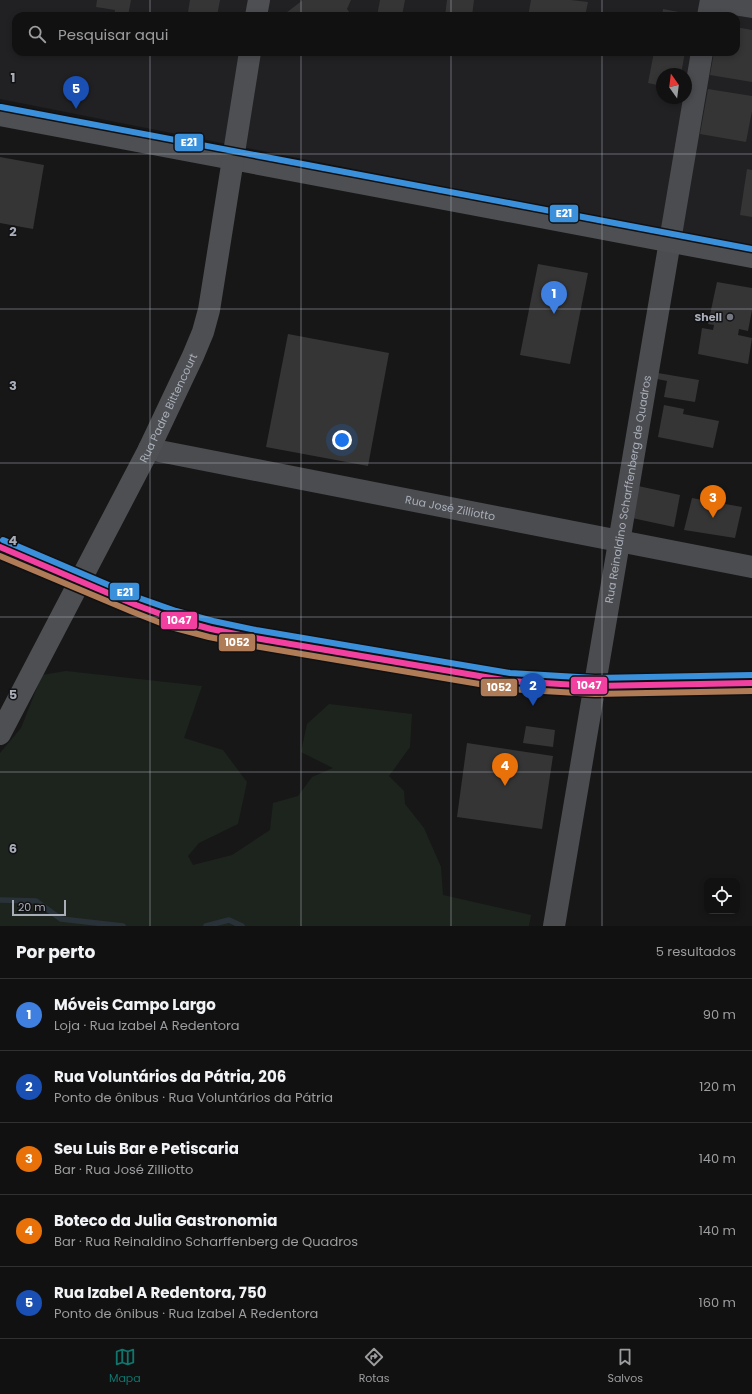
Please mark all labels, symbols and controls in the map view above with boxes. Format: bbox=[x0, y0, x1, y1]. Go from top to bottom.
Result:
search box bbox=[12, 12, 740, 56]
icon: search bbox=[26, 23, 48, 45]
text: Pesquisar aqui bbox=[58, 24, 168, 45]
text: 1 bbox=[11, 68, 15, 87]
north arrow bbox=[656, 68, 692, 104]
pin: 5 bbox=[63, 76, 89, 109]
line badge: E21 bbox=[174, 133, 204, 152]
text: E21 bbox=[181, 134, 197, 150]
line badge: E21 bbox=[549, 204, 579, 223]
text: E21 bbox=[556, 205, 572, 221]
text: 2 bbox=[9, 222, 17, 241]
pin: 1 bbox=[541, 281, 567, 314]
place label: Shell bbox=[695, 309, 722, 325]
marker: Shell bbox=[725, 312, 735, 322]
street label: Rua Padre Bittencourt bbox=[135, 351, 201, 465]
street label: Rua Reinaldino Scharffenberg de Quadros bbox=[601, 374, 655, 604]
text: 3 bbox=[9, 376, 17, 395]
your location bbox=[332, 430, 352, 450]
pin: 3 bbox=[700, 485, 726, 518]
street label: Rua José Zilliotto bbox=[404, 491, 497, 525]
text: 4 bbox=[9, 531, 18, 550]
line badge: E21 bbox=[109, 582, 140, 601]
text: E21 bbox=[117, 584, 133, 600]
line badge: 1047 bbox=[160, 611, 198, 630]
text: 1047 bbox=[167, 612, 191, 628]
line badge: 1052 bbox=[218, 633, 256, 652]
text: 1052 bbox=[225, 634, 249, 650]
pin: 2 bbox=[520, 673, 546, 706]
line badge: 1047 bbox=[570, 676, 608, 695]
text: 1047 bbox=[577, 677, 601, 693]
line badge: 1052 bbox=[480, 678, 518, 697]
text: 1052 bbox=[487, 679, 511, 695]
text: 5 bbox=[9, 685, 17, 704]
pin: 4 bbox=[492, 753, 518, 786]
text: 6 bbox=[9, 839, 17, 858]
map controls bbox=[704, 878, 740, 914]
button: locate bbox=[704, 878, 740, 914]
scale bar bbox=[12, 898, 66, 917]
text: 20 m bbox=[18, 899, 46, 915]
text: Por perto bbox=[16, 940, 95, 964]
text: 5 resultados bbox=[656, 942, 736, 961]
text: Móveis Campo Largo bbox=[54, 994, 216, 1015]
text: 1 bbox=[27, 1005, 31, 1024]
text: 90 m bbox=[703, 1005, 736, 1024]
text: Loja · Rua Izabel A Redentora bbox=[54, 1016, 240, 1035]
text: Rua Voluntários da Pátria, 206 bbox=[54, 1066, 286, 1087]
text: 2 bbox=[25, 1077, 33, 1096]
text: 120 m bbox=[699, 1077, 736, 1096]
text: Ponto de ônibus · Rua Voluntários da Pátria bbox=[54, 1088, 333, 1107]
text: Seu Luis Bar e Petiscaria bbox=[54, 1138, 239, 1159]
text: 3 bbox=[25, 1149, 33, 1168]
text: 140 m bbox=[699, 1149, 736, 1168]
text: Bar · Rua José Zilliotto bbox=[54, 1160, 193, 1179]
text: Boteco da Julia Gastronomia bbox=[54, 1210, 277, 1231]
text: 4 bbox=[25, 1221, 33, 1240]
text: 140 m bbox=[699, 1221, 736, 1240]
text: Bar · Rua Reinaldino Scharffenberg de Quadros bbox=[54, 1232, 358, 1251]
text: Rua Izabel A Redentora, 750 bbox=[54, 1282, 266, 1303]
text: 5 bbox=[25, 1293, 33, 1312]
text: 160 m bbox=[699, 1293, 736, 1312]
text: Ponto de ônibus · Rua Izabel A Redentora bbox=[54, 1304, 318, 1323]
tab: Mapa bbox=[109, 1346, 141, 1387]
tab: Rotas bbox=[359, 1346, 390, 1387]
tab: Salvos bbox=[607, 1346, 643, 1387]

